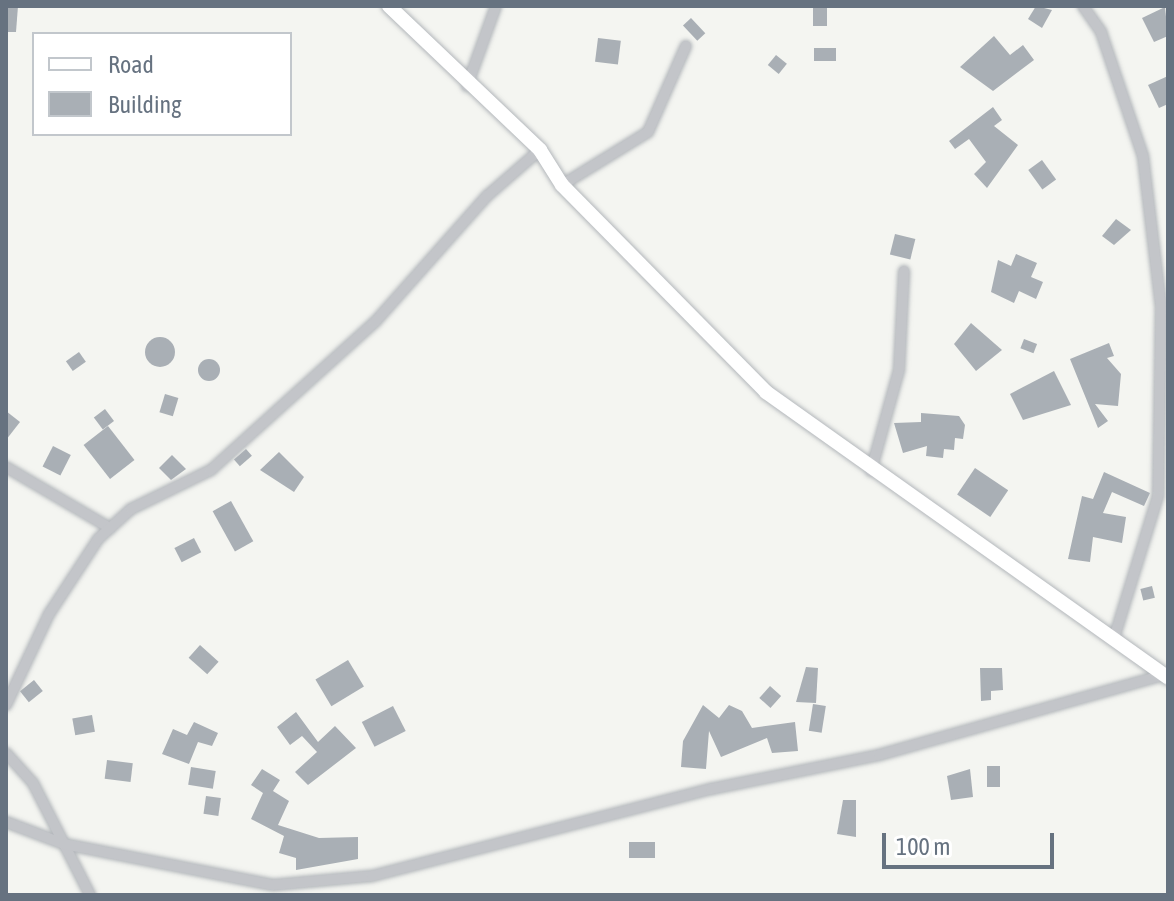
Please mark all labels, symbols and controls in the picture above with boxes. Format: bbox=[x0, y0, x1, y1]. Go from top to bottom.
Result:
legend bbox=[32, 32, 292, 136]
text: Road bbox=[108, 51, 154, 78]
text: Building bbox=[108, 91, 181, 118]
scale bar bbox=[886, 817, 1058, 867]
text: 100 m bbox=[896, 833, 950, 860]

